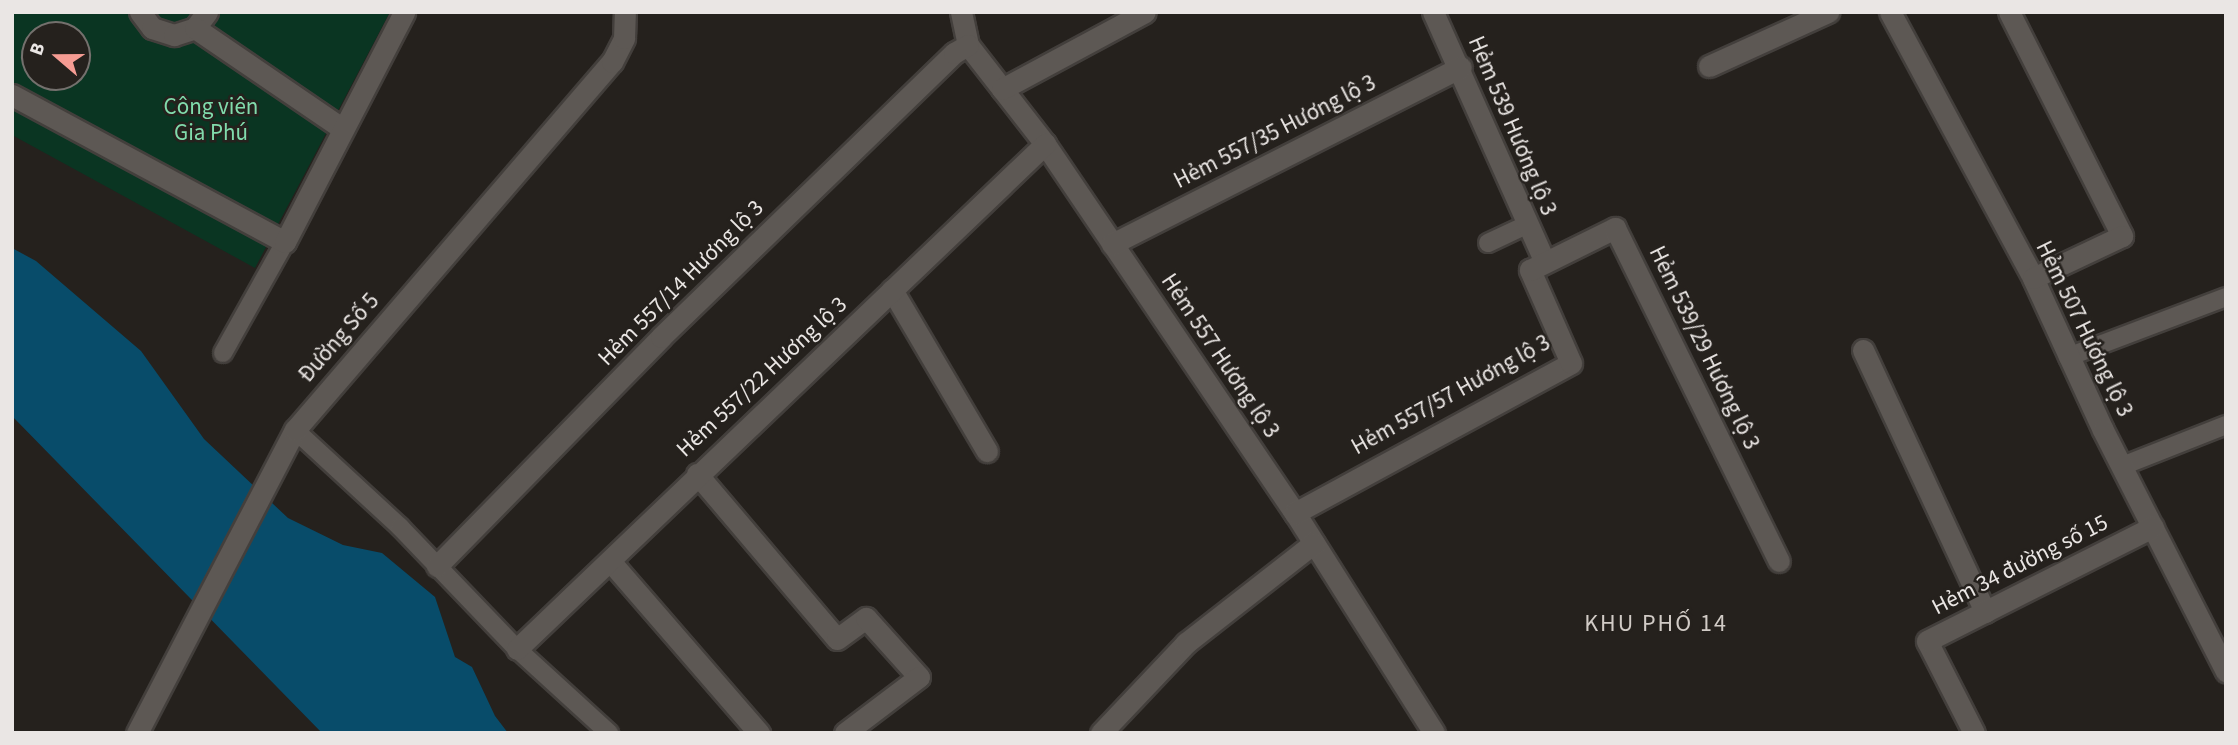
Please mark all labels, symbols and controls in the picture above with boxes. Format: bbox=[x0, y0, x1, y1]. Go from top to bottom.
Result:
north arrow bbox=[21, 21, 91, 91]
street label: Hẻm 539 Hương lộ 3 bbox=[1462, 32, 1562, 220]
text: B bbox=[23, 39, 52, 59]
street label: Hẻm 557/35 Hương lộ 3 bbox=[1169, 69, 1381, 195]
park label: Công viên Gia Phú bbox=[164, 93, 258, 147]
street label: Hẻm 557/14 Hương lộ 3 bbox=[592, 194, 770, 372]
street label: Hẻm 507 Hương lộ 3 bbox=[2029, 237, 2139, 421]
street label: Hẻm 539/29 Hương lộ 3 bbox=[1643, 242, 1765, 454]
street label: Hẻm 557 Hương lộ 3 bbox=[1155, 269, 1285, 443]
street label: Đường Số 5 bbox=[293, 288, 385, 388]
street label: Hẻm 557/22 Hương lộ 3 bbox=[671, 291, 853, 463]
street label: Hẻm 557/57 Hương lộ 3 bbox=[1347, 329, 1555, 461]
street label: Hẻm 34 đường số 15 bbox=[1927, 509, 2113, 621]
district label: KHU PHỐ 14 bbox=[1585, 610, 1727, 638]

